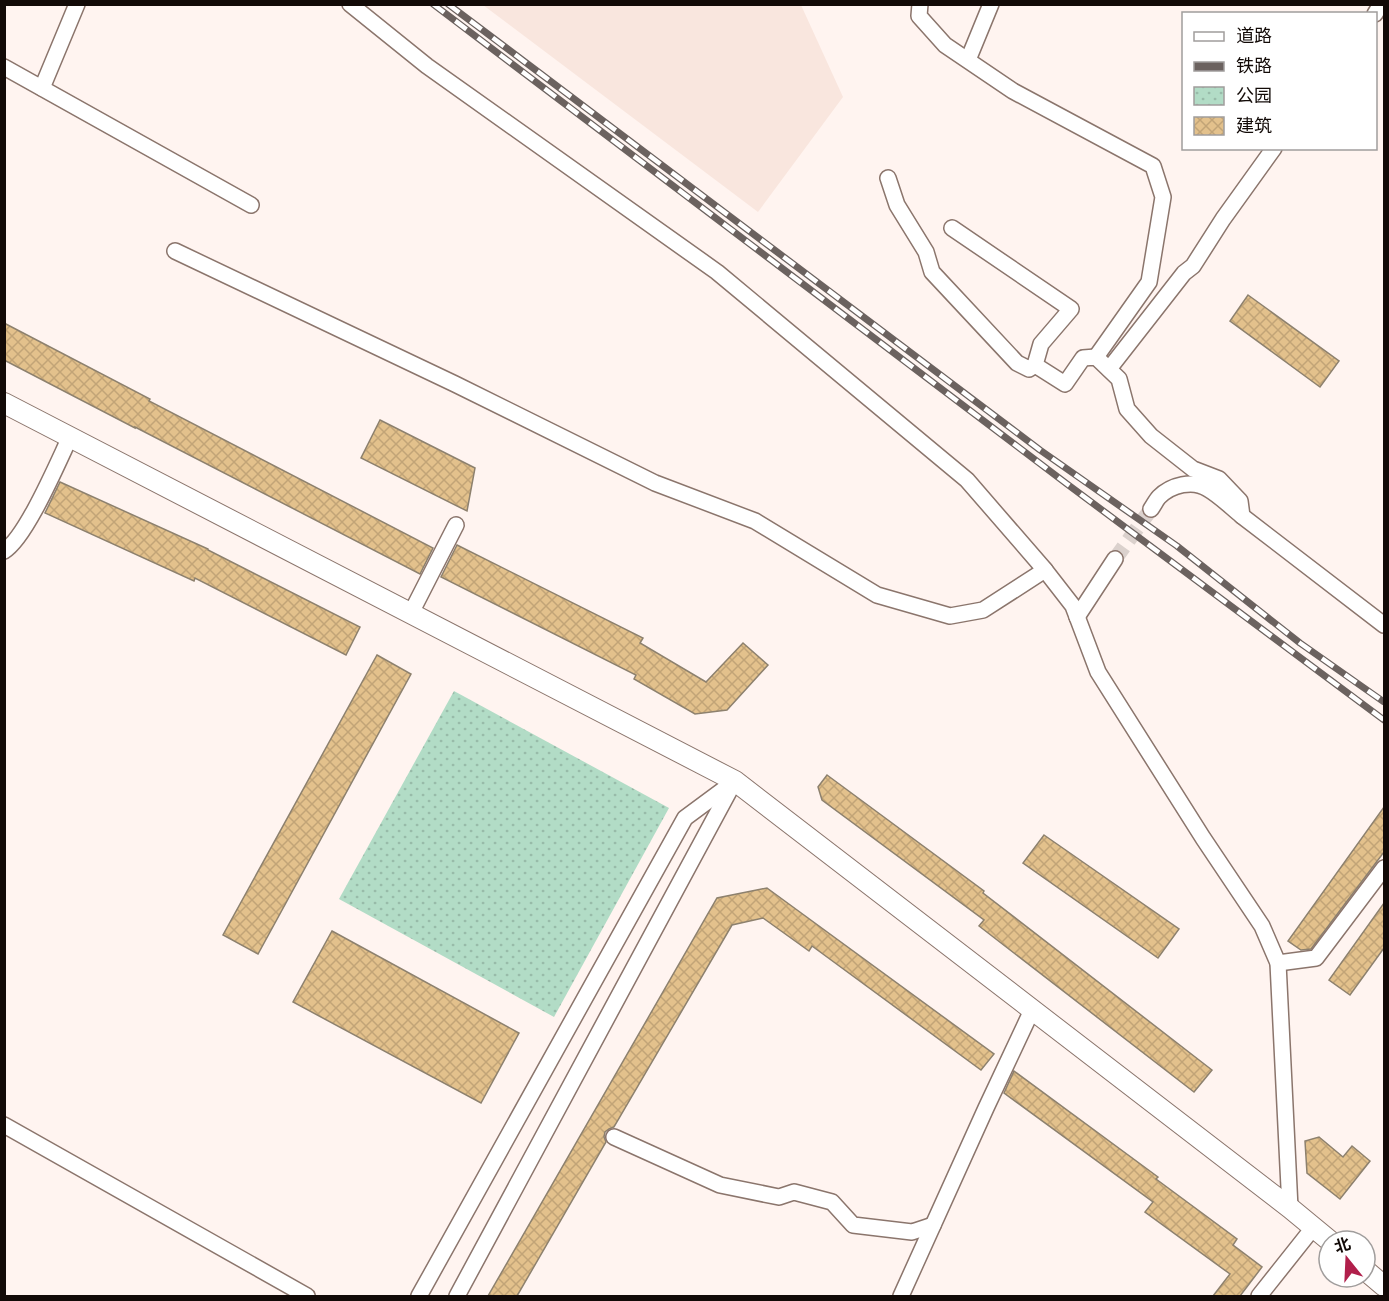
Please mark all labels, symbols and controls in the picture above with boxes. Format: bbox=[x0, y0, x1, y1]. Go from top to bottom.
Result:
legend bbox=[1182, 12, 1377, 150]
text: 道路 bbox=[1236, 23, 1272, 50]
text: 铁路 bbox=[1236, 53, 1272, 80]
text: 公园 bbox=[1236, 83, 1272, 110]
text: 建筑 bbox=[1236, 113, 1272, 140]
north arrow bbox=[1317, 1229, 1377, 1289]
text: 北 bbox=[1331, 1232, 1354, 1260]

